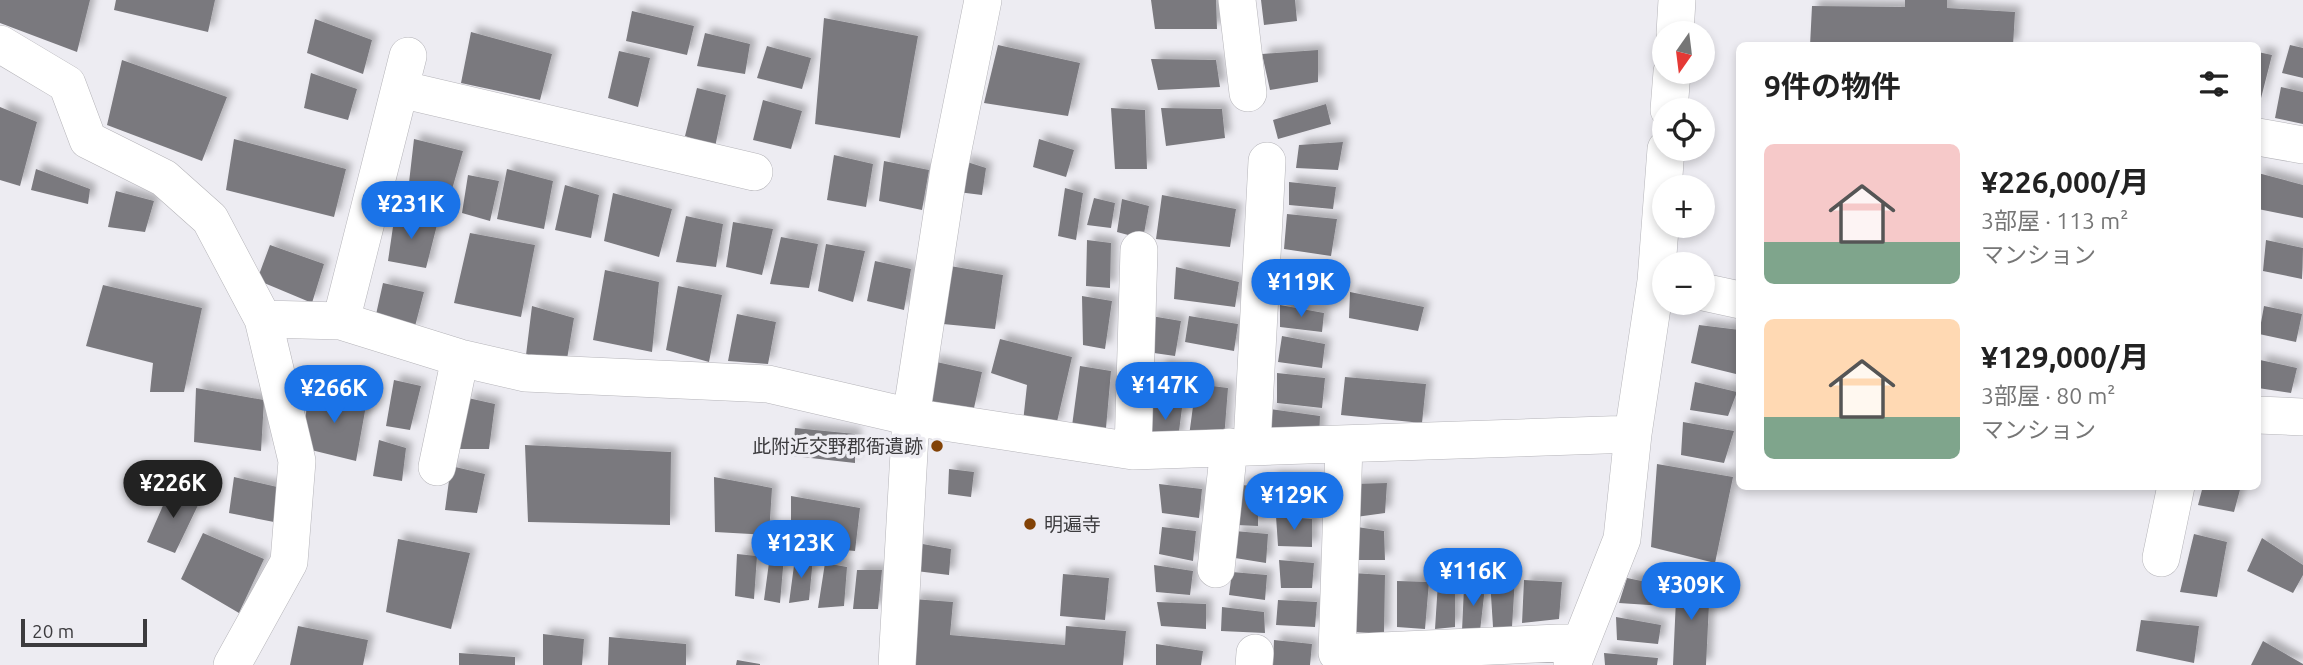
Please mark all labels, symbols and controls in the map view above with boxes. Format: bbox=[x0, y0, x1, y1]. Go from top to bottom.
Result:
north arrow bbox=[1652, 21, 1715, 84]
map controls bbox=[1652, 21, 1715, 315]
icon: filters bbox=[2195, 65, 2233, 103]
text: 9件の物件 bbox=[1764, 69, 1901, 103]
button: locate bbox=[1652, 98, 1715, 161]
text: ¥226,000/月 bbox=[1981, 165, 2149, 199]
icon: home bbox=[1820, 172, 1904, 256]
button: + bbox=[1652, 175, 1715, 238]
pin: ¥231K bbox=[362, 182, 460, 241]
text: ¥231K bbox=[377, 191, 445, 216]
text: 3部屋 · 113 m² bbox=[1981, 208, 2128, 233]
text: マンション bbox=[1981, 242, 2096, 267]
button: − bbox=[1652, 252, 1715, 315]
pin: ¥119K bbox=[1252, 260, 1350, 319]
text: ¥119K bbox=[1267, 269, 1335, 294]
text: ¥129,000/月 bbox=[1981, 340, 2149, 374]
icon: home bbox=[1820, 347, 1904, 431]
pin: ¥147K bbox=[1116, 362, 1214, 422]
pin: ¥266K bbox=[285, 366, 383, 425]
text: ¥147K bbox=[1131, 372, 1199, 397]
text: ¥266K bbox=[300, 375, 368, 400]
text: 3部屋 · 80 m² bbox=[1981, 383, 2115, 408]
text: マンション bbox=[1981, 417, 2096, 442]
place label: 此附近交野郡衙遺跡 bbox=[752, 435, 923, 457]
marker: 此附近交野郡衙遺跡 bbox=[929, 438, 945, 454]
pin: ¥226K bbox=[124, 461, 222, 520]
text: ¥226K bbox=[139, 470, 207, 495]
pin: ¥129K bbox=[1245, 472, 1343, 532]
text: ¥129K bbox=[1260, 482, 1328, 507]
place label: 明遍寺 bbox=[1044, 513, 1101, 535]
marker: 明遍寺 bbox=[1022, 516, 1038, 532]
pin: ¥123K bbox=[752, 520, 850, 580]
text: ¥123K bbox=[767, 530, 835, 555]
pin: ¥116K bbox=[1424, 548, 1522, 608]
text: ¥116K bbox=[1439, 558, 1507, 583]
pin: ¥309K bbox=[1642, 562, 1740, 622]
text: ¥309K bbox=[1657, 572, 1725, 597]
scale bar bbox=[21, 616, 147, 648]
text: 20 m bbox=[32, 620, 74, 642]

